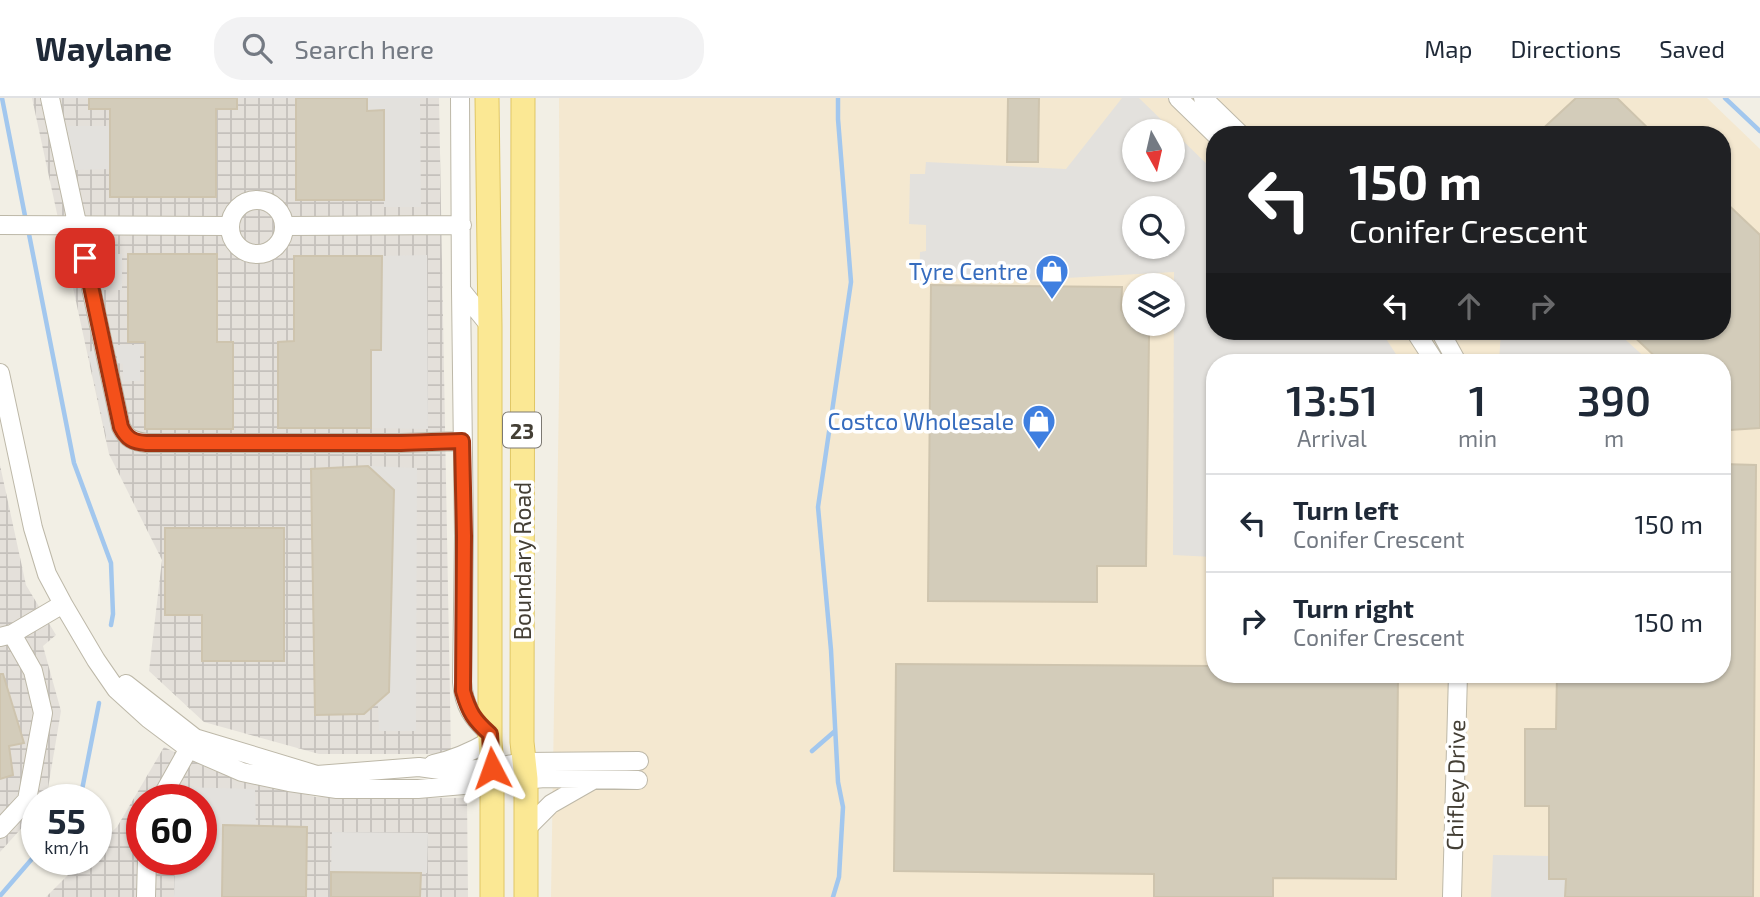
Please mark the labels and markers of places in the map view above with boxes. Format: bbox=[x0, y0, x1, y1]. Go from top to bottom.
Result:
pin bbox=[55, 228, 115, 288]
shop icon: Tyre Centre bbox=[1033, 252, 1071, 301]
place label: Tyre Centre bbox=[909, 257, 1028, 285]
shop icon: Costco Wholesale bbox=[1020, 402, 1058, 451]
place label: Costco Wholesale bbox=[828, 407, 1014, 435]

